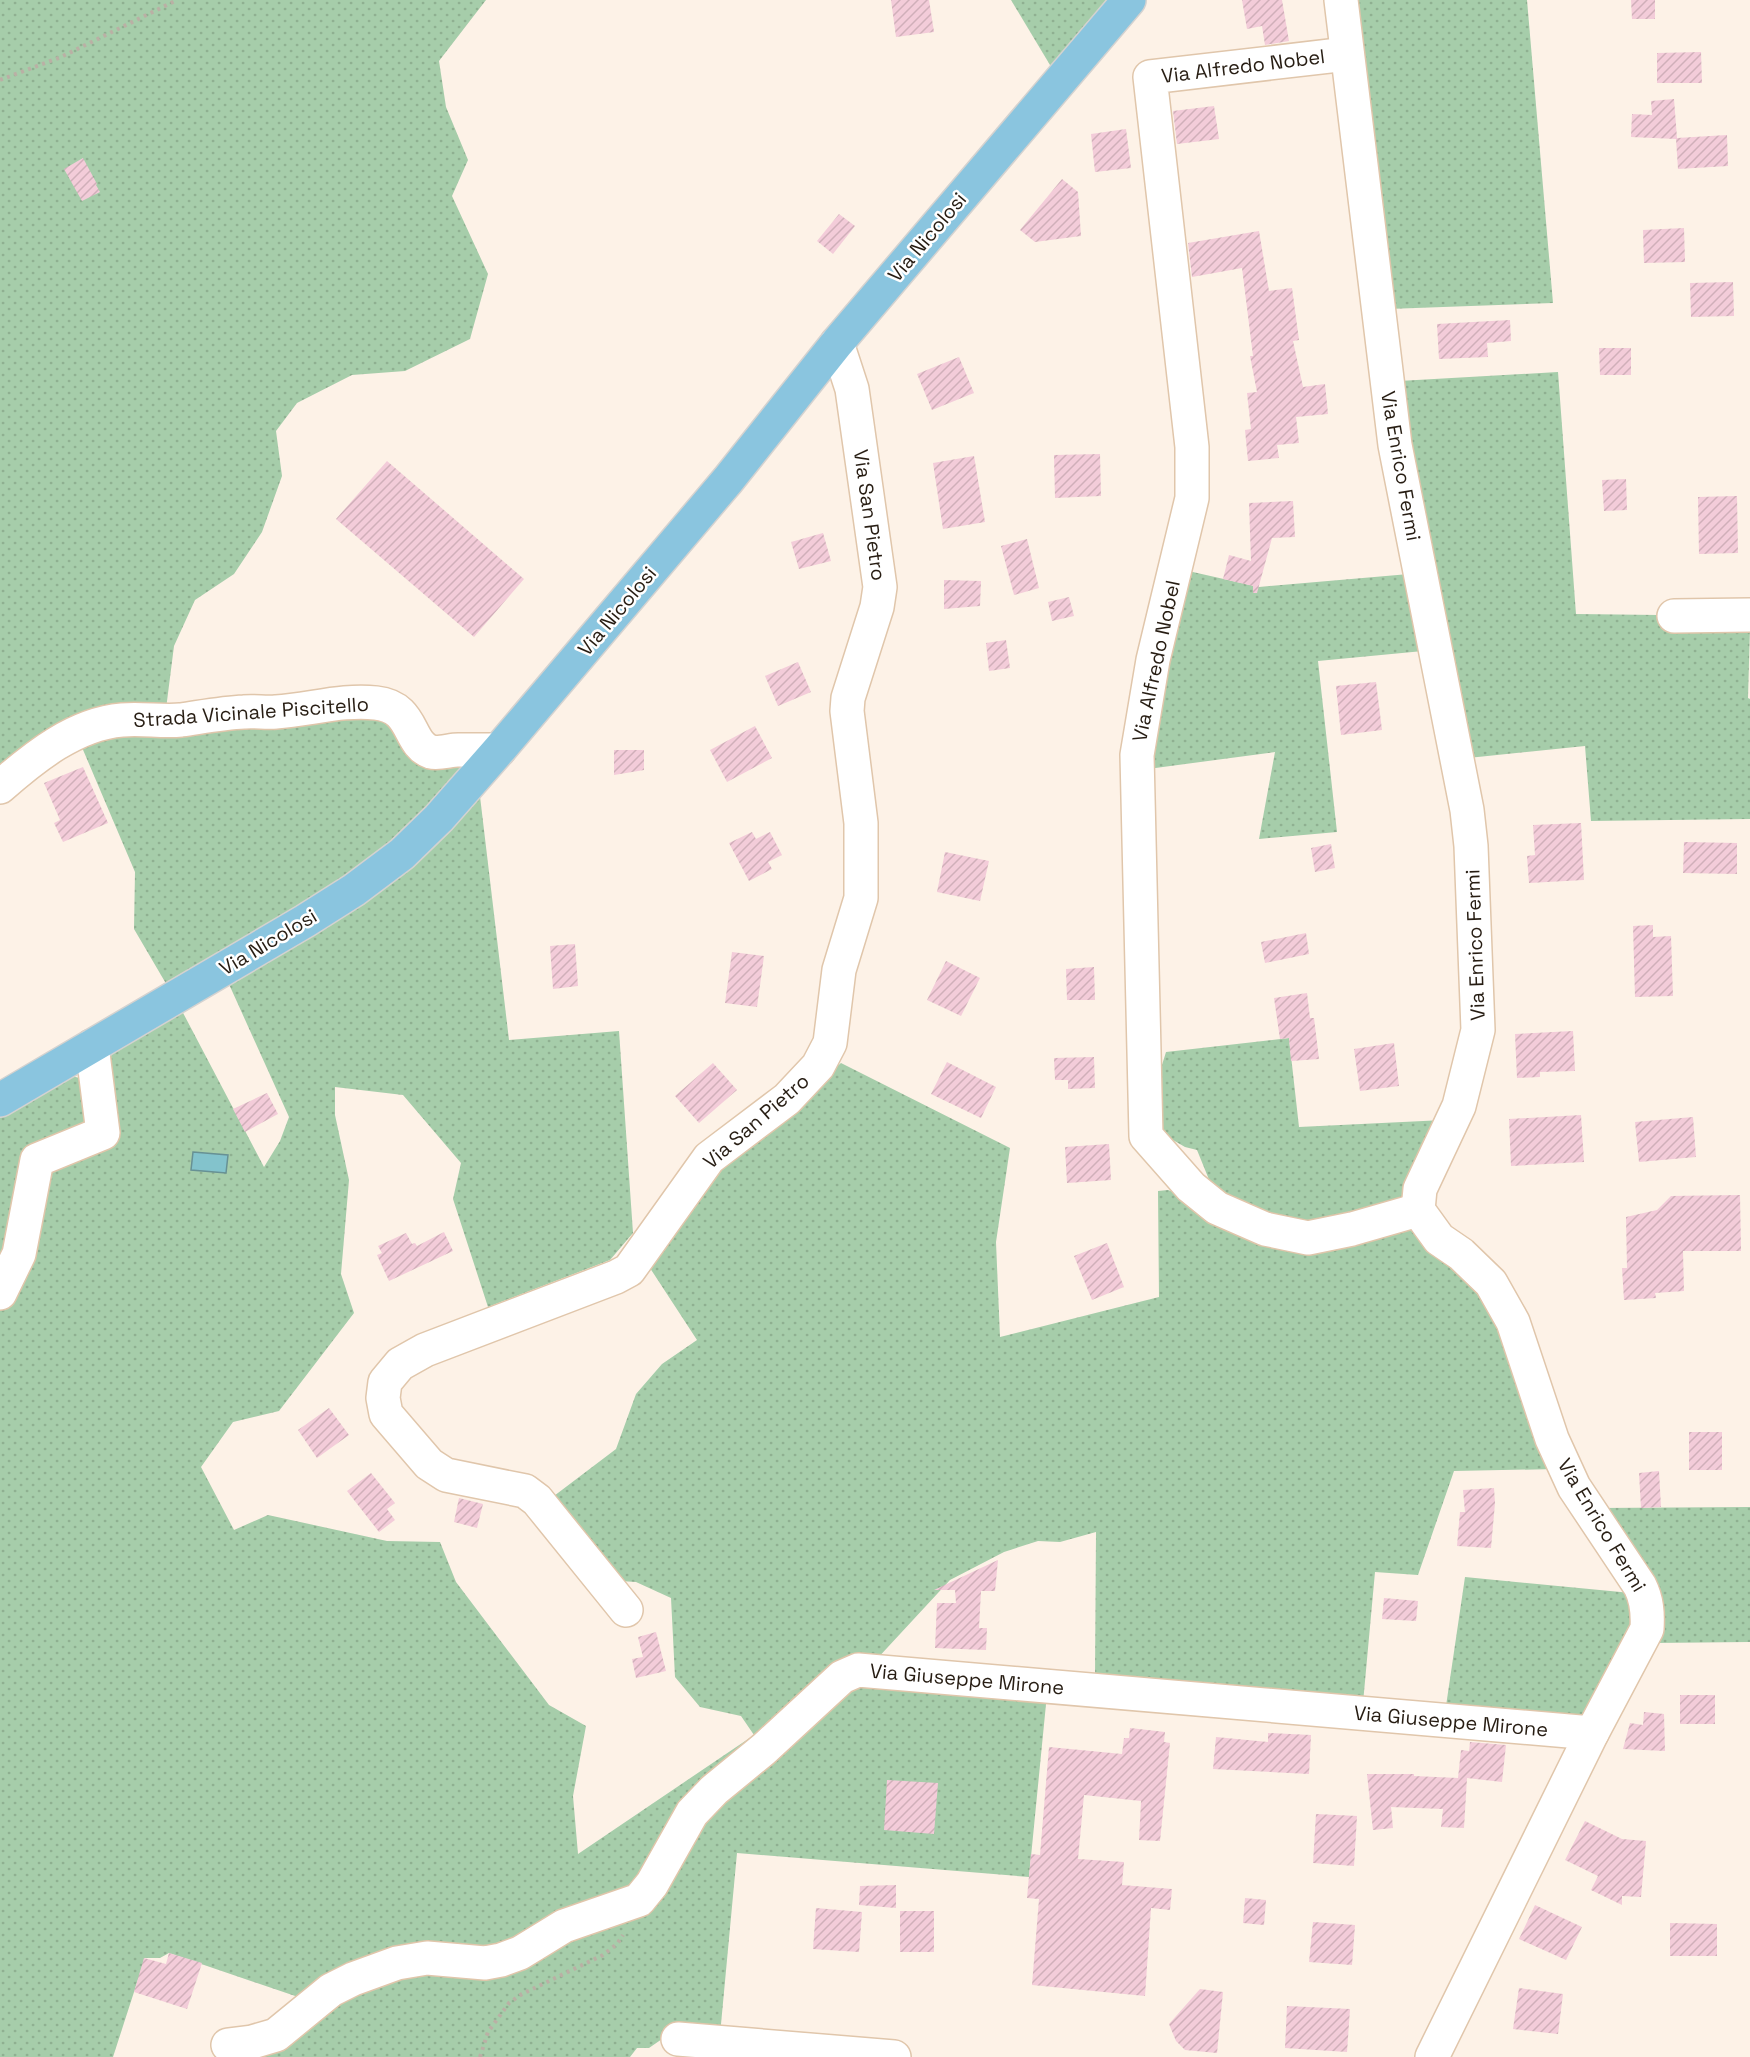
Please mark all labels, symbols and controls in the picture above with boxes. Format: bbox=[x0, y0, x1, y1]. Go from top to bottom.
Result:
street label: Via Alfredo Nobel bbox=[1160, 43, 1326, 89]
street label: Via Nicolosi bbox=[882, 187, 972, 287]
street label: Via Enrico Fermi bbox=[1375, 389, 1427, 543]
street label: Via San Pietro bbox=[848, 448, 892, 582]
street label: Via Nicolosi bbox=[572, 561, 662, 661]
street label: Via Alfredo Nobel bbox=[1126, 578, 1186, 744]
street label: Strada Vicinale Piscitello bbox=[132, 691, 370, 733]
street label: Via Enrico Fermi bbox=[1459, 869, 1491, 1021]
street label: Via Nicolosi bbox=[215, 903, 321, 981]
street label: Via San Pietro bbox=[698, 1068, 814, 1174]
street label: Via Enrico Fermi bbox=[1552, 1453, 1652, 1597]
street label: Via Giuseppe Mirone bbox=[869, 1658, 1065, 1700]
street label: Via Giuseppe Mirone bbox=[1353, 1700, 1549, 1742]

